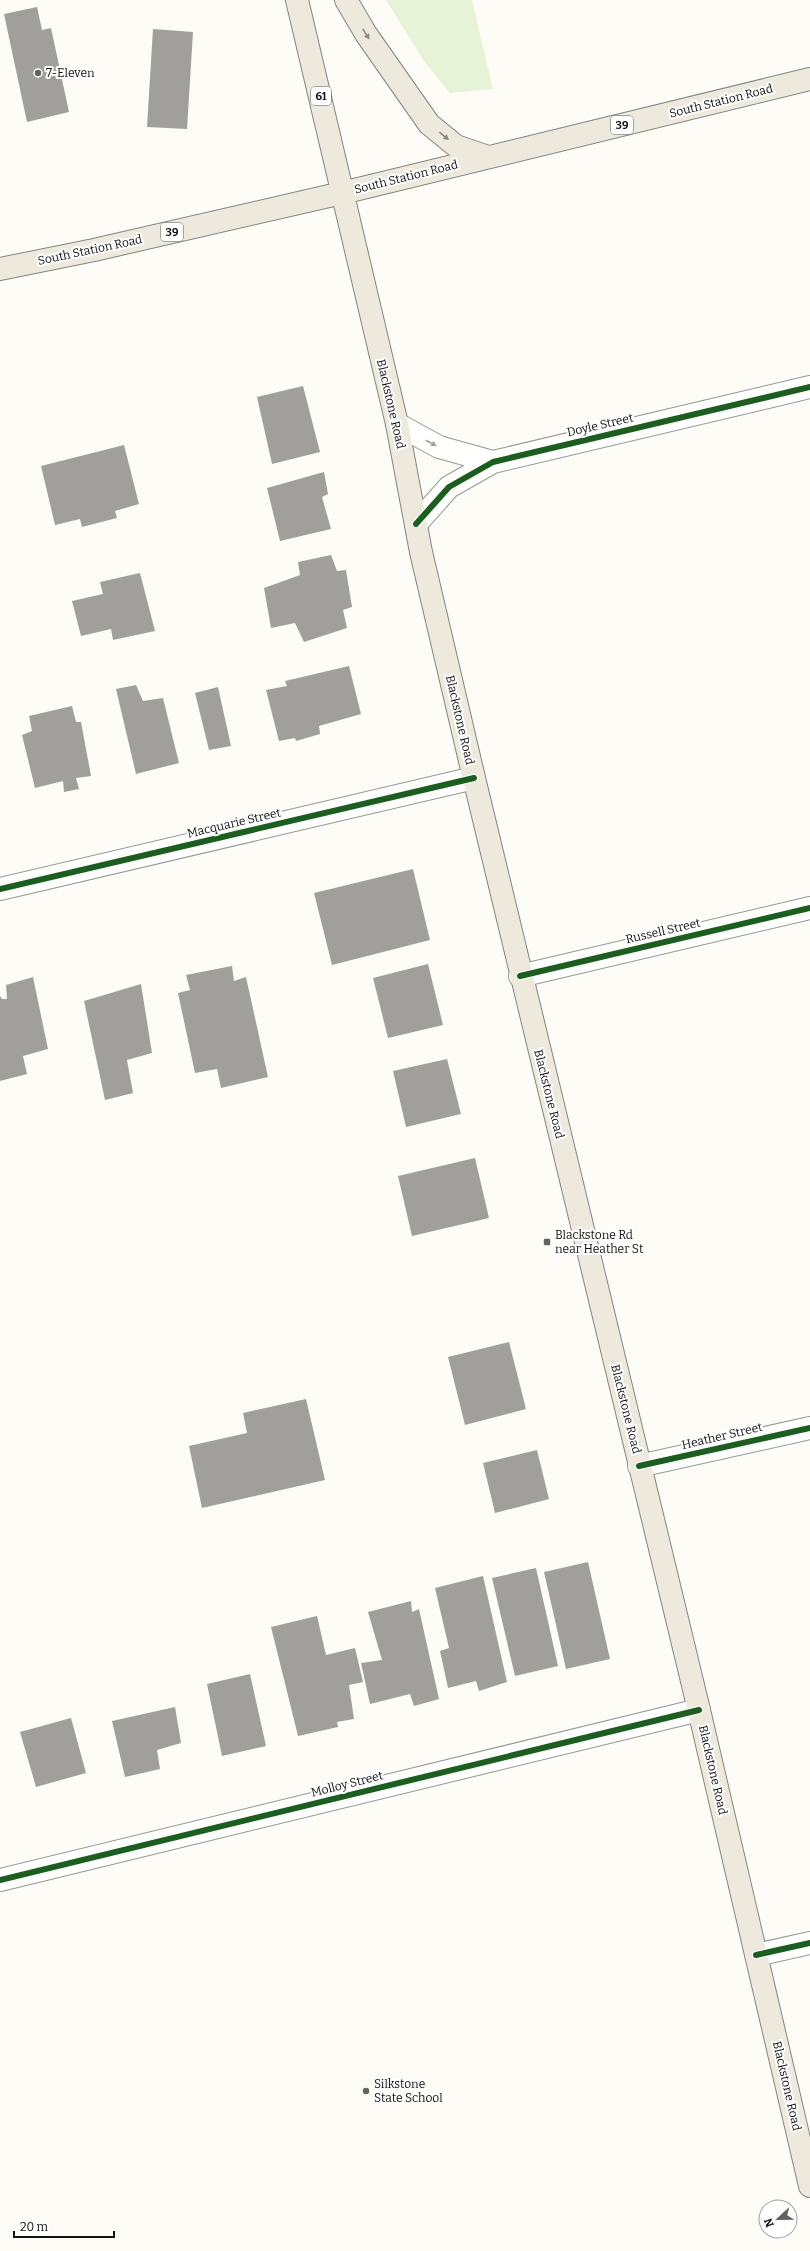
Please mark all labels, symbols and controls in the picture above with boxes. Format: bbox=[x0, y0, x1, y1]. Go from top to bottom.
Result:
one-way arrow bbox=[362, 28, 369, 40]
place label: 7-Eleven bbox=[46, 66, 95, 80]
marker: 7-Eleven bbox=[33, 68, 43, 78]
street label: South Station Road bbox=[668, 81, 774, 121]
road number: 61 bbox=[311, 87, 331, 105]
road number: 39 bbox=[611, 116, 633, 134]
one-way arrow bbox=[439, 132, 450, 141]
street label: South Station Road bbox=[353, 157, 459, 197]
road number: 39 bbox=[161, 223, 183, 241]
street label: South Station Road bbox=[37, 232, 143, 268]
street label: Blackstone Road bbox=[374, 358, 408, 450]
street label: Doyle Street bbox=[565, 410, 635, 439]
one-way arrow bbox=[425, 439, 437, 446]
street label: Blackstone Road bbox=[443, 674, 477, 766]
street label: Macquarie Street bbox=[186, 805, 283, 841]
street label: Russell Street bbox=[624, 915, 702, 946]
street label: Blackstone Road bbox=[531, 1048, 567, 1140]
place label: Blackstone Rd near Heather St bbox=[555, 1228, 644, 1256]
marker: Blackstone Rd near Heather St bbox=[542, 1237, 552, 1247]
street label: Blackstone Road bbox=[608, 1363, 644, 1455]
street label: Heather Street bbox=[680, 1420, 764, 1452]
street label: Blackstone Road bbox=[696, 1724, 730, 1816]
street label: Molloy Street bbox=[310, 1768, 385, 1800]
street label: Blackstone Road bbox=[770, 2040, 804, 2132]
place label: Silkstone State School bbox=[374, 2077, 443, 2105]
marker: Silkstone State School bbox=[361, 2086, 371, 2096]
north arrow bbox=[758, 2199, 798, 2239]
scale bar bbox=[14, 2213, 114, 2239]
text: N bbox=[761, 2216, 777, 2229]
text: 20 m bbox=[20, 2220, 49, 2234]

